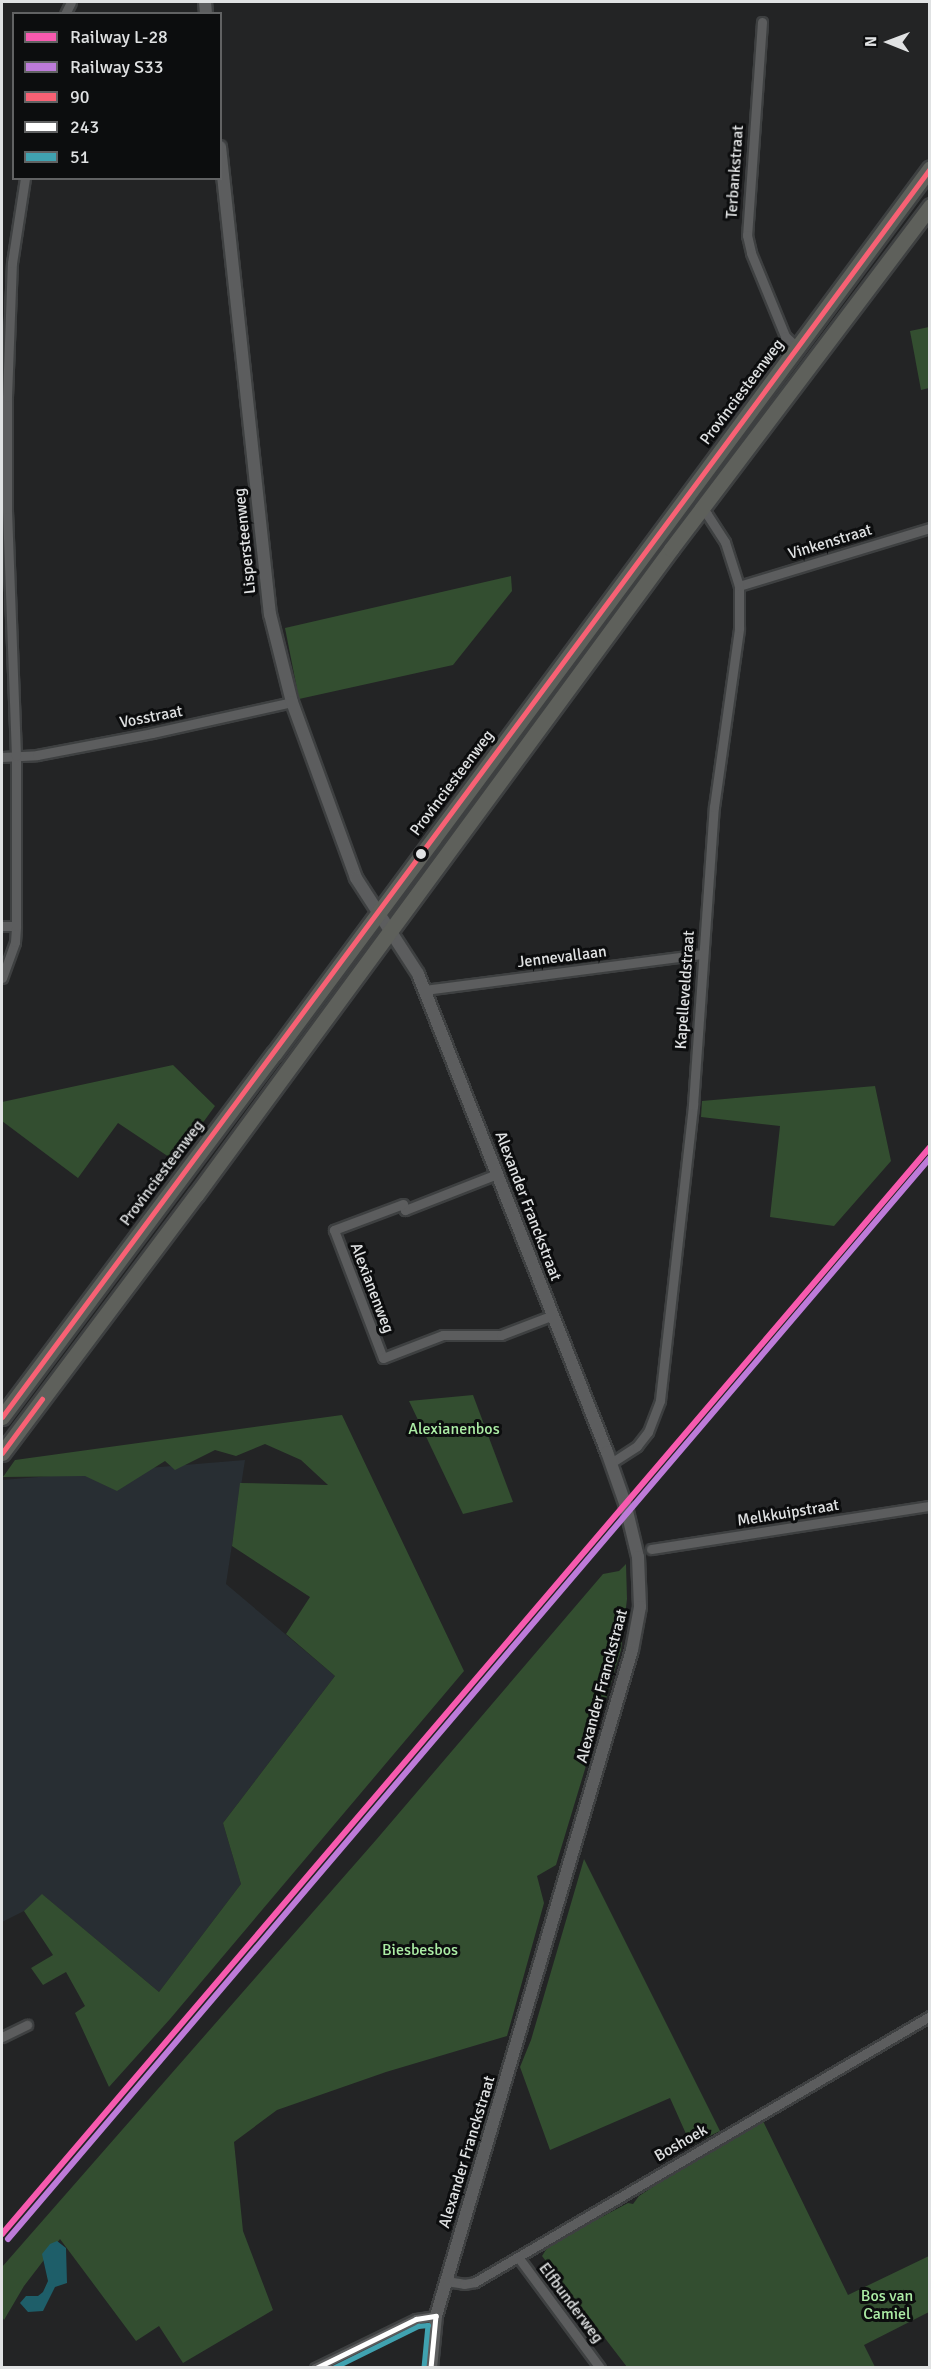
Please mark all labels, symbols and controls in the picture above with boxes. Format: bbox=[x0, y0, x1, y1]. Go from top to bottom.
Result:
legend bbox=[12, 12, 222, 180]
north arrow bbox=[859, 12, 919, 72]
text: Railway L-28 bbox=[70, 26, 168, 48]
text: N bbox=[861, 36, 881, 47]
text: Railway S33 bbox=[70, 56, 163, 78]
text: 90 bbox=[70, 86, 89, 108]
text: 243 bbox=[70, 116, 99, 138]
street label: Terbankstraat bbox=[722, 125, 748, 219]
text: 51 bbox=[70, 146, 89, 168]
street label: Provinciesteenweg bbox=[696, 335, 788, 449]
street label: Lispersteenweg bbox=[230, 487, 260, 595]
street label: Vinkenstraat bbox=[786, 520, 874, 564]
street label: Vosstraat bbox=[118, 701, 184, 733]
street label: Provinciesteenweg bbox=[406, 726, 498, 840]
unlabelled marker bbox=[415, 848, 427, 860]
street label: Kapelleveldstraat bbox=[671, 930, 699, 1050]
street label: Jennevallaan bbox=[516, 942, 608, 972]
street label: Provinciesteenweg bbox=[116, 1116, 208, 1230]
street label: Alexander Franckstraat bbox=[491, 1129, 565, 1283]
street label: Alexianenweg bbox=[346, 1240, 398, 1336]
park label: Alexianenbos bbox=[408, 1419, 500, 1439]
street label: Melkkuipstraat bbox=[736, 1495, 840, 1531]
street label: Alexander Franckstraat bbox=[572, 1607, 632, 1765]
park label: Biesbesbos bbox=[382, 1940, 458, 1960]
street label: Alexander Franckstraat bbox=[435, 2073, 499, 2231]
street label: Boshoek bbox=[651, 2120, 711, 2166]
street label: Elfbunderweg bbox=[535, 2259, 607, 2347]
park label: Bos van Camiel bbox=[861, 2286, 913, 2324]

